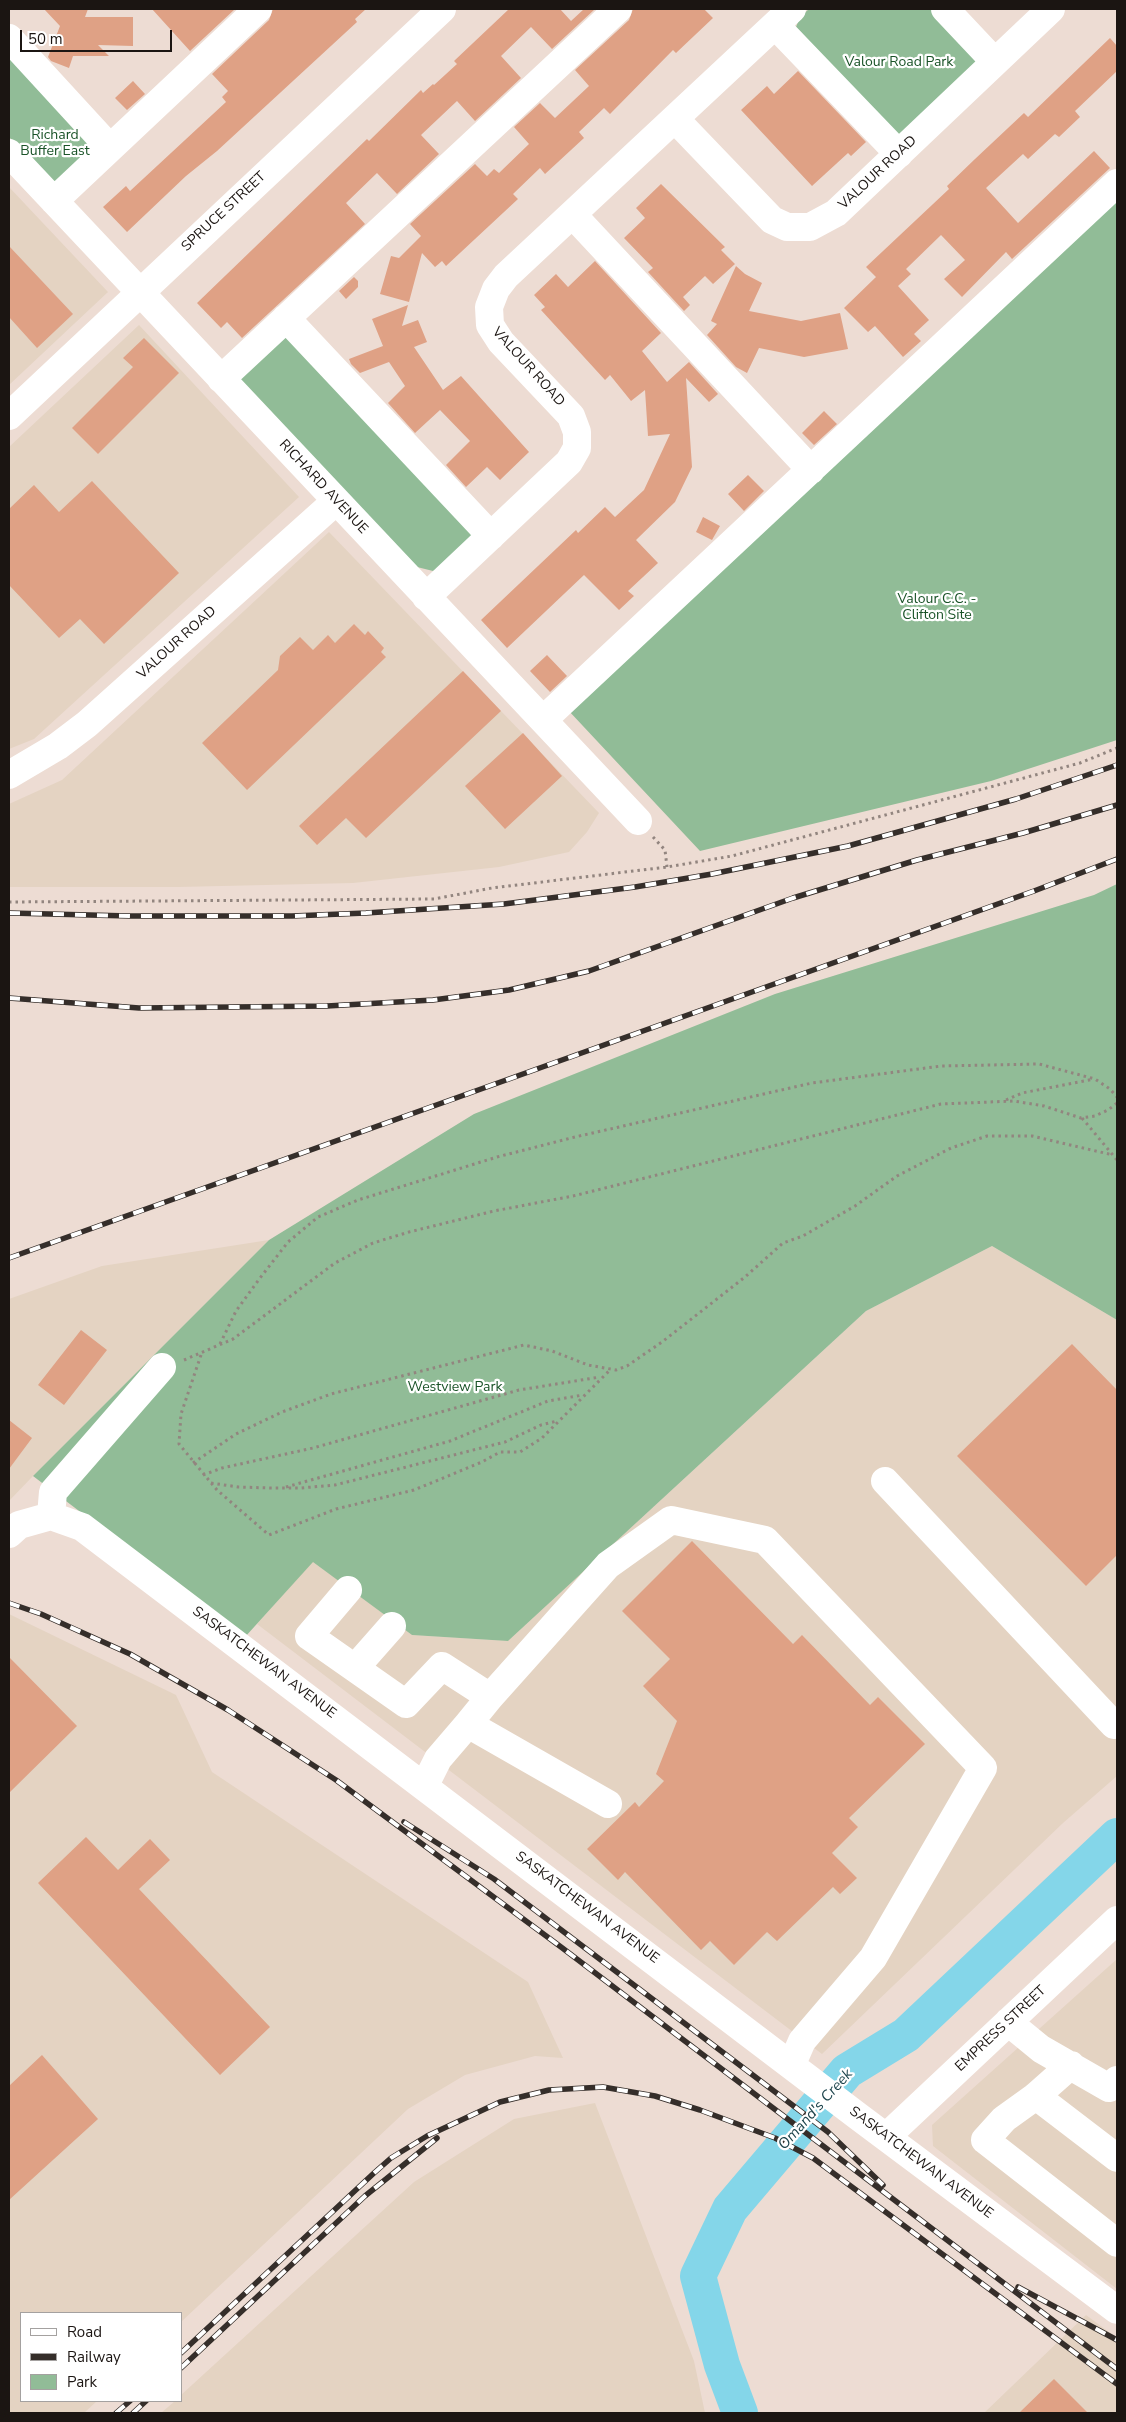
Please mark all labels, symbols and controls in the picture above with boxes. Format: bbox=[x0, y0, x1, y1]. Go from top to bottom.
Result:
scale bar bbox=[22, 20, 175, 52]
text: 50 m bbox=[28, 29, 63, 49]
park label: Valour Road Park bbox=[845, 55, 953, 71]
park label: Richard Buffer East bbox=[20, 128, 90, 160]
street label: VALOUR ROAD bbox=[836, 133, 920, 213]
street label: SPRUCE STREET bbox=[178, 169, 270, 255]
street label: VALOUR ROAD bbox=[488, 324, 568, 410]
street label: RICHARD AVENUE bbox=[275, 436, 371, 538]
park label: Valour C.C. - Clifton Site bbox=[897, 592, 977, 624]
street label: VALOUR ROAD bbox=[134, 603, 220, 683]
park label: Westview Park bbox=[408, 1380, 502, 1396]
street label: SASKATCHEWAN AVENUE bbox=[189, 1603, 339, 1723]
street label: SASKATCHEWAN AVENUE bbox=[512, 1848, 662, 1968]
street label: EMPRESS STREET bbox=[952, 1983, 1050, 2075]
water label: Omand's Creek bbox=[775, 2066, 857, 2154]
street label: SASKATCHEWAN AVENUE bbox=[846, 2103, 996, 2223]
legend bbox=[20, 2312, 182, 2402]
text: Road bbox=[67, 2322, 102, 2342]
text: Railway bbox=[67, 2347, 121, 2367]
text: Park bbox=[67, 2372, 97, 2392]

